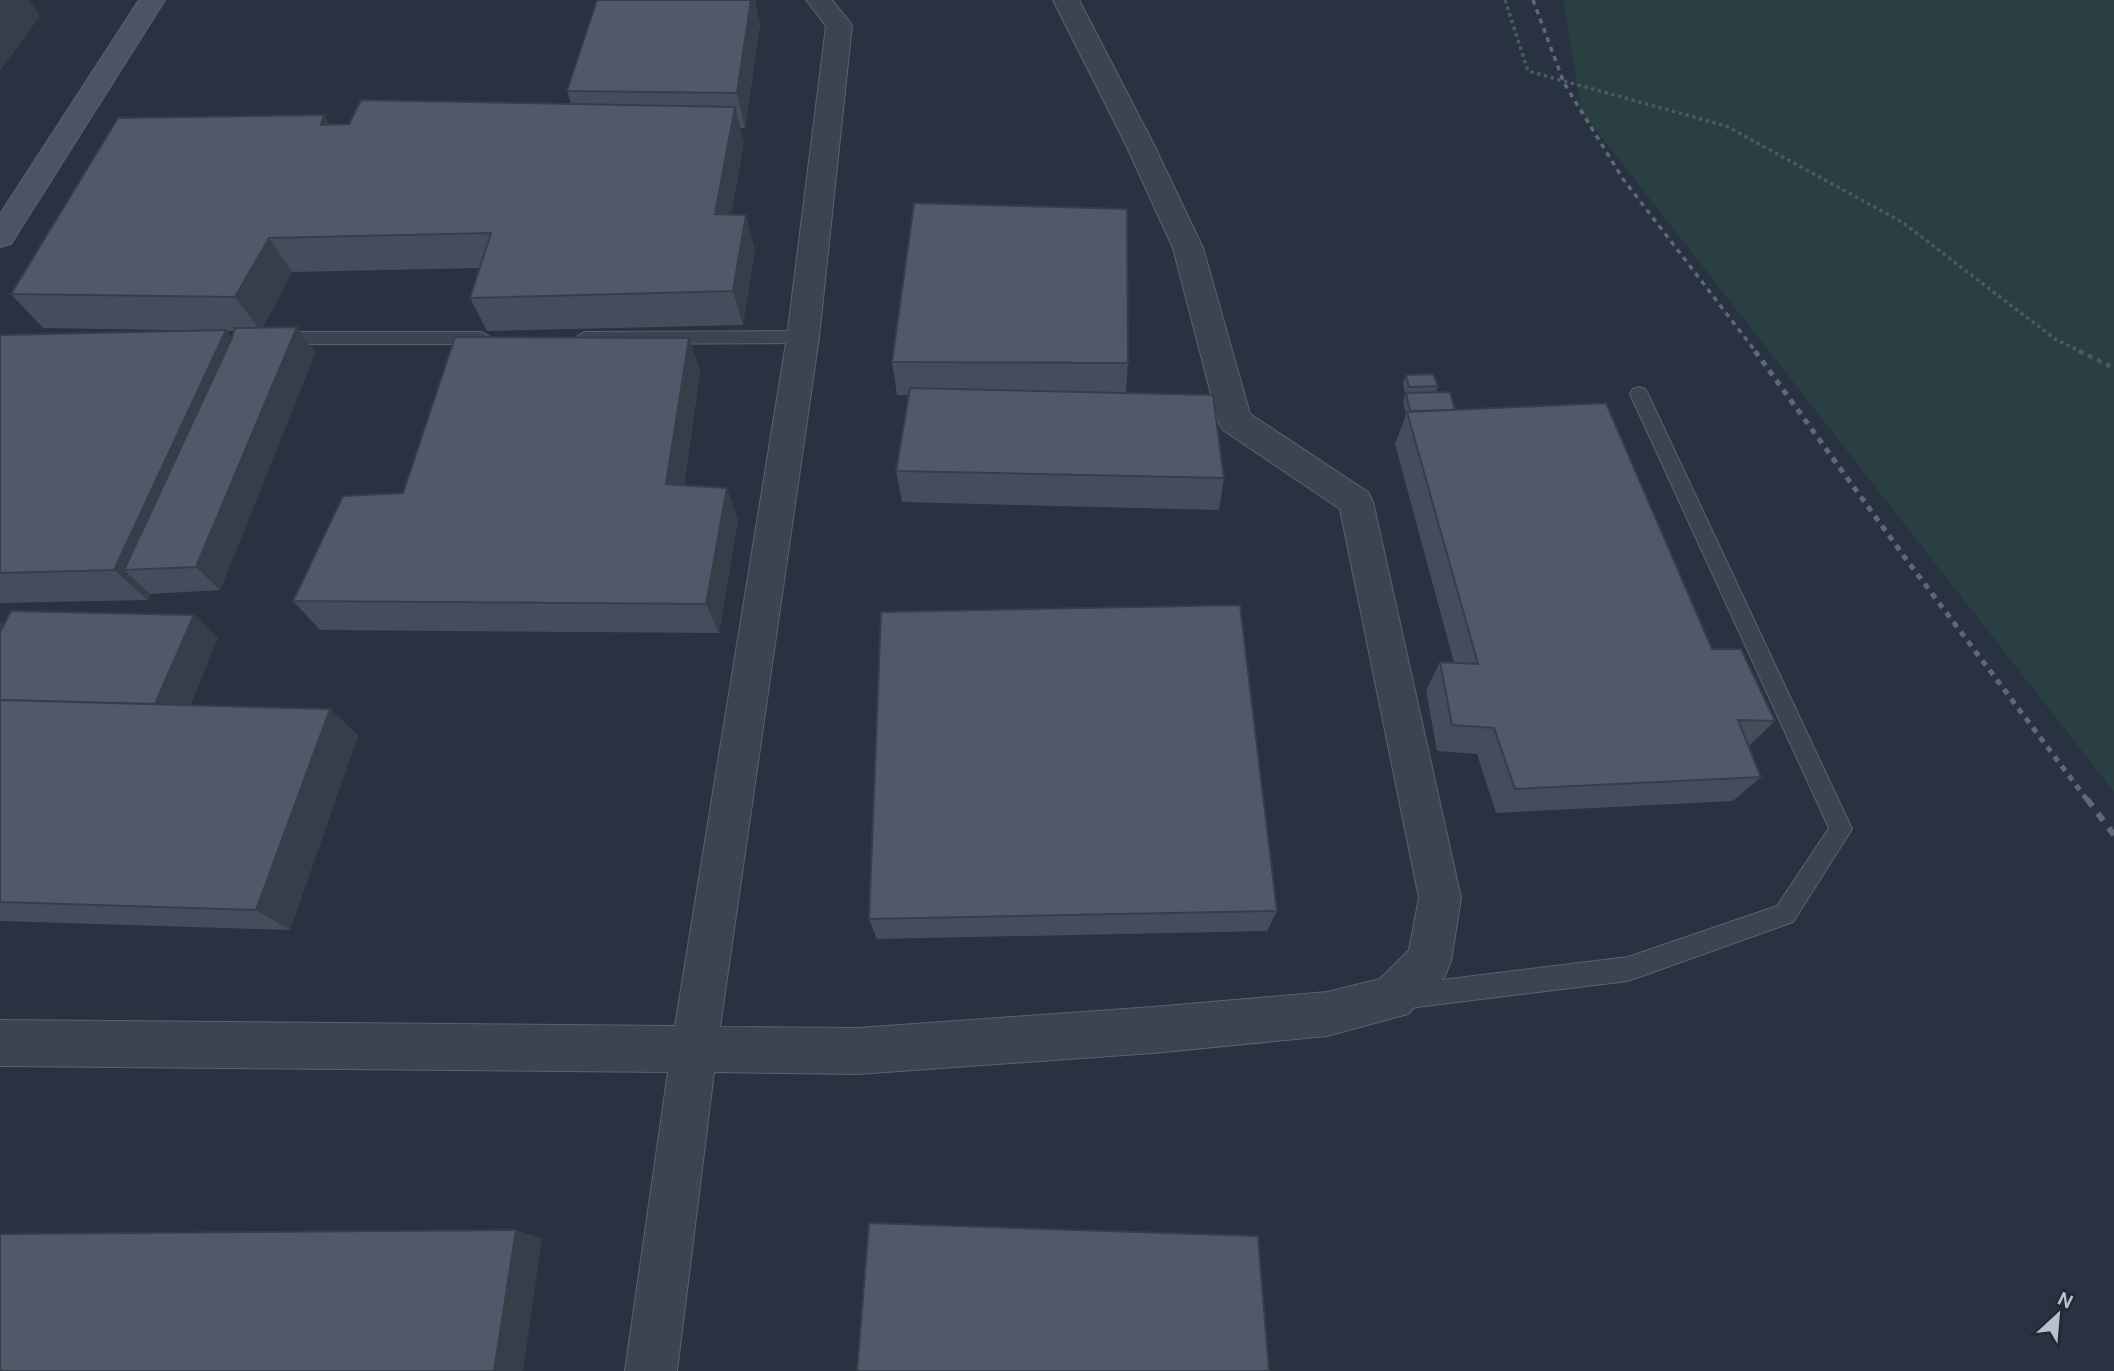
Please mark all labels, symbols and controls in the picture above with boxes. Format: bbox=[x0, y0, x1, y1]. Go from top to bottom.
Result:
north arrow bbox=[2023, 1280, 2093, 1350]
text: N bbox=[2054, 1286, 2077, 1314]

